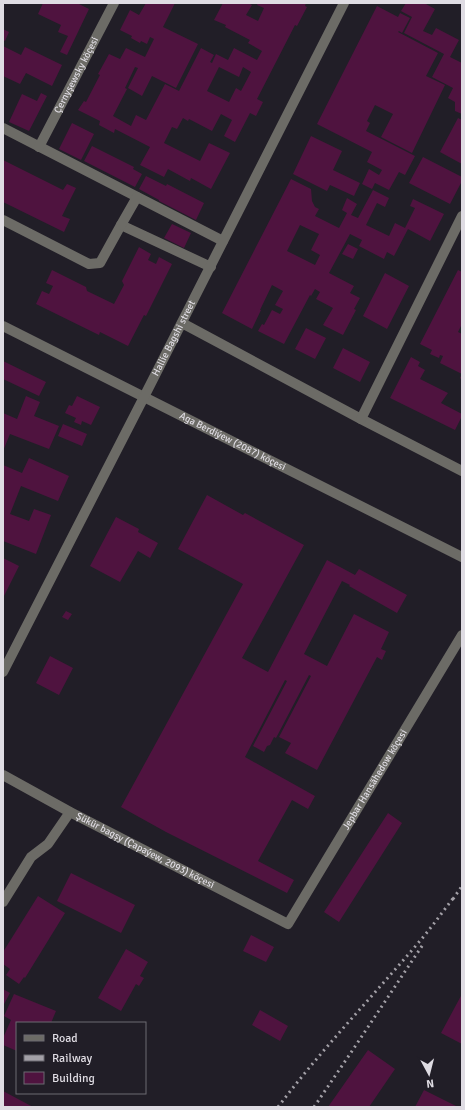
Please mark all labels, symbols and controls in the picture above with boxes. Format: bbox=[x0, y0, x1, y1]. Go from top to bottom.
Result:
street label: Çernyşewsky köçesi bbox=[52, 35, 101, 115]
street label: Hallie Bagshi street bbox=[150, 298, 198, 378]
street label: Aga Berdiýew (2087) köçesi bbox=[177, 410, 288, 473]
street label: Jepbar Hansähedow köçesi bbox=[340, 727, 410, 832]
street label: Şükür bagşy (Çapaýew, 2093) köçesi bbox=[74, 810, 216, 891]
legend bbox=[16, 1022, 146, 1094]
text: Road bbox=[52, 1031, 78, 1046]
text: Railway bbox=[52, 1051, 92, 1066]
north arrow bbox=[409, 1054, 449, 1094]
text: Building bbox=[52, 1071, 95, 1086]
text: N bbox=[426, 1077, 435, 1090]

